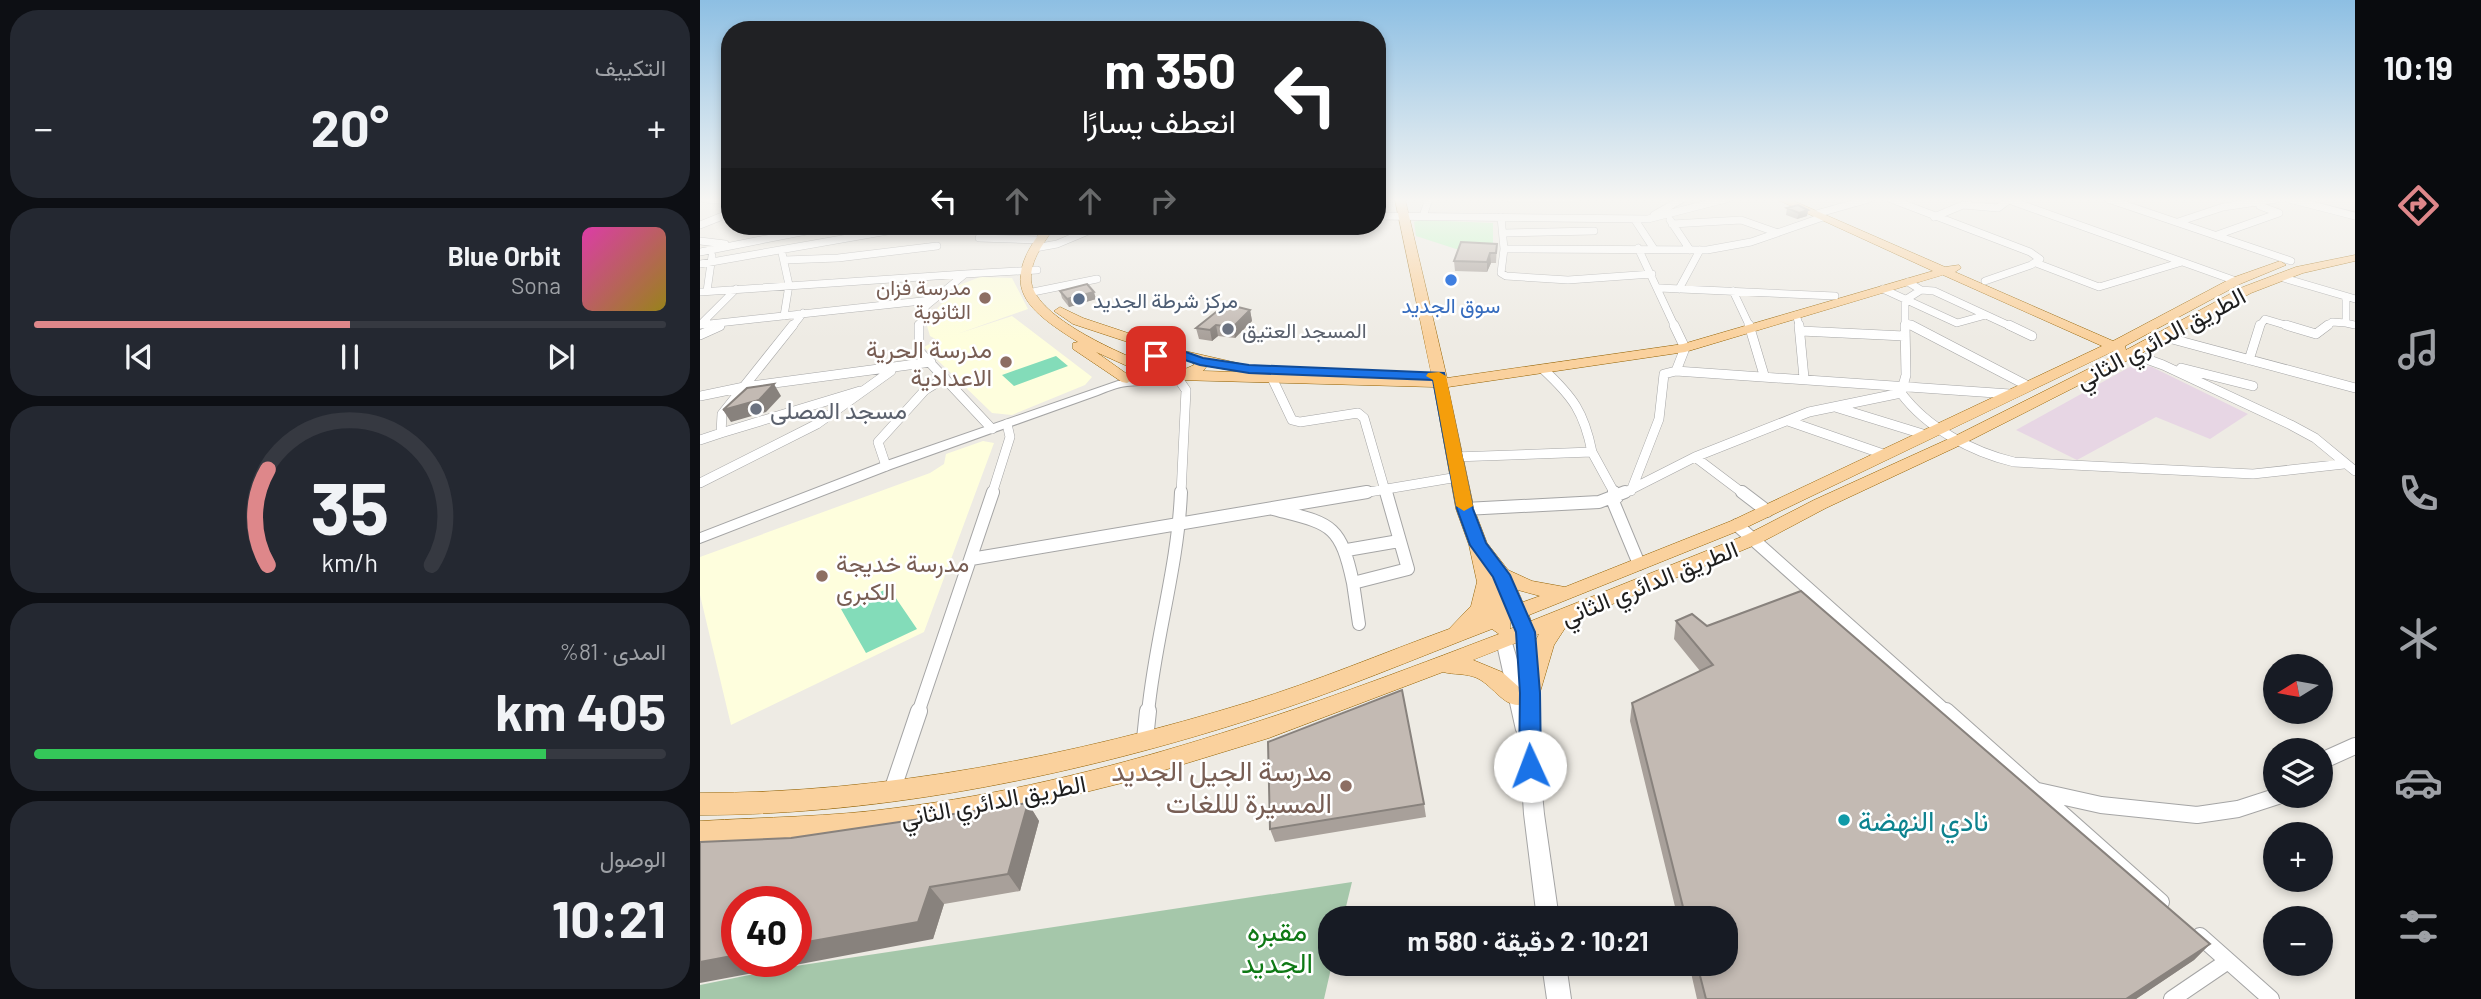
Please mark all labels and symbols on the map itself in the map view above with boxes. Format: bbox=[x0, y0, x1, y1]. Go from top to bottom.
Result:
marker: سوق الجديد bbox=[1443, 272, 1459, 288]
place label: مدرسة فزان الثانوية bbox=[876, 274, 971, 325]
street label: الطريق الدائري الثاني bbox=[2070, 280, 2253, 399]
place label: مركز شرطة الجديد bbox=[1093, 287, 1238, 314]
marker: مدرسة فزان الثانوية bbox=[977, 290, 993, 306]
marker: مركز شرطة الجديد bbox=[1071, 291, 1087, 307]
place label: سوق الجديد bbox=[1402, 292, 1500, 319]
place label: المسجد العتيق bbox=[1242, 317, 1367, 343]
marker: المسجد العتيق bbox=[1220, 321, 1236, 337]
pin bbox=[1126, 326, 1186, 386]
place label: مدرسة الحرية الاعدادية bbox=[866, 334, 992, 392]
marker: مدرسة الحرية الاعدادية bbox=[998, 354, 1014, 370]
place label: مسجد المصلى bbox=[770, 395, 907, 425]
marker: مسجد المصلى bbox=[748, 401, 764, 417]
street label: الطريق الدائري الثاني bbox=[1556, 533, 1744, 636]
place label: مدرسة خديجة الكبرى bbox=[836, 548, 969, 607]
marker: مدرسة خديجة الكبرى bbox=[814, 568, 830, 584]
north arrow bbox=[2263, 654, 2333, 724]
position arrow bbox=[1493, 729, 1567, 803]
place label: مدرسة الجيل الجديد المسيرة لللغات bbox=[1111, 753, 1332, 821]
street label: الطريق الدائري الثاني bbox=[898, 768, 1089, 838]
marker: مدرسة الجيل الجديد المسيرة لللغات bbox=[1338, 778, 1354, 794]
place label: نادي النهضة bbox=[1858, 803, 1989, 844]
marker: نادي النهضة bbox=[1836, 812, 1852, 828]
speed limit sign: 40 bbox=[721, 886, 812, 977]
park label: مقبره الجديد bbox=[1241, 913, 1313, 980]

